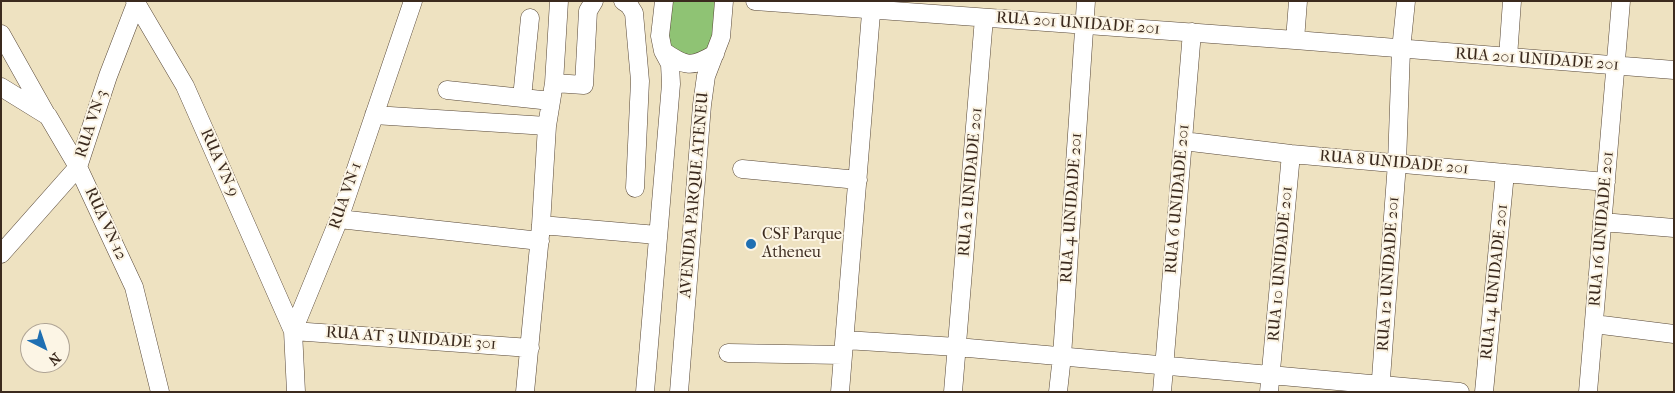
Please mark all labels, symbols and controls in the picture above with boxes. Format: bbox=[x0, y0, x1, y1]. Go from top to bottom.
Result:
street label: RUA 201 UNIDADE 201 bbox=[995, 9, 1161, 39]
street label: RUA 201 UNIDADE 201 bbox=[1454, 45, 1620, 75]
street label: RUA VN-3 bbox=[72, 87, 112, 161]
street label: AVENIDA PARQUE ATENEU bbox=[676, 91, 714, 299]
street label: RUA 2 UNIDADE 201 bbox=[955, 107, 987, 257]
street label: RUA 6 UNIDADE 201 bbox=[1162, 123, 1194, 275]
street label: RUA VN-9 bbox=[196, 126, 242, 200]
street label: RUA 4 UNIDADE 201 bbox=[1057, 132, 1087, 284]
street label: RUA 8 UNIDADE 201 bbox=[1319, 147, 1469, 179]
street label: RUA 16 UNIDADE 201 bbox=[1586, 151, 1618, 307]
street label: RUA VN-1 bbox=[326, 160, 366, 232]
street label: RUA VN-12 bbox=[80, 185, 130, 263]
street label: RUA 10 UNIDADE 201 bbox=[1265, 185, 1297, 343]
street label: RUA 12 UNIDADE 201 bbox=[1374, 196, 1404, 352]
street label: RUA 14 UNIDADE 201 bbox=[1477, 203, 1513, 361]
place label: CSF Parque Atheneu bbox=[762, 225, 842, 263]
marker: CSF Parque Atheneu bbox=[744, 237, 758, 251]
north arrow bbox=[20, 323, 70, 373]
street label: RUA AT 3 UNIDADE 301 bbox=[325, 323, 497, 355]
text: N bbox=[45, 349, 64, 369]

